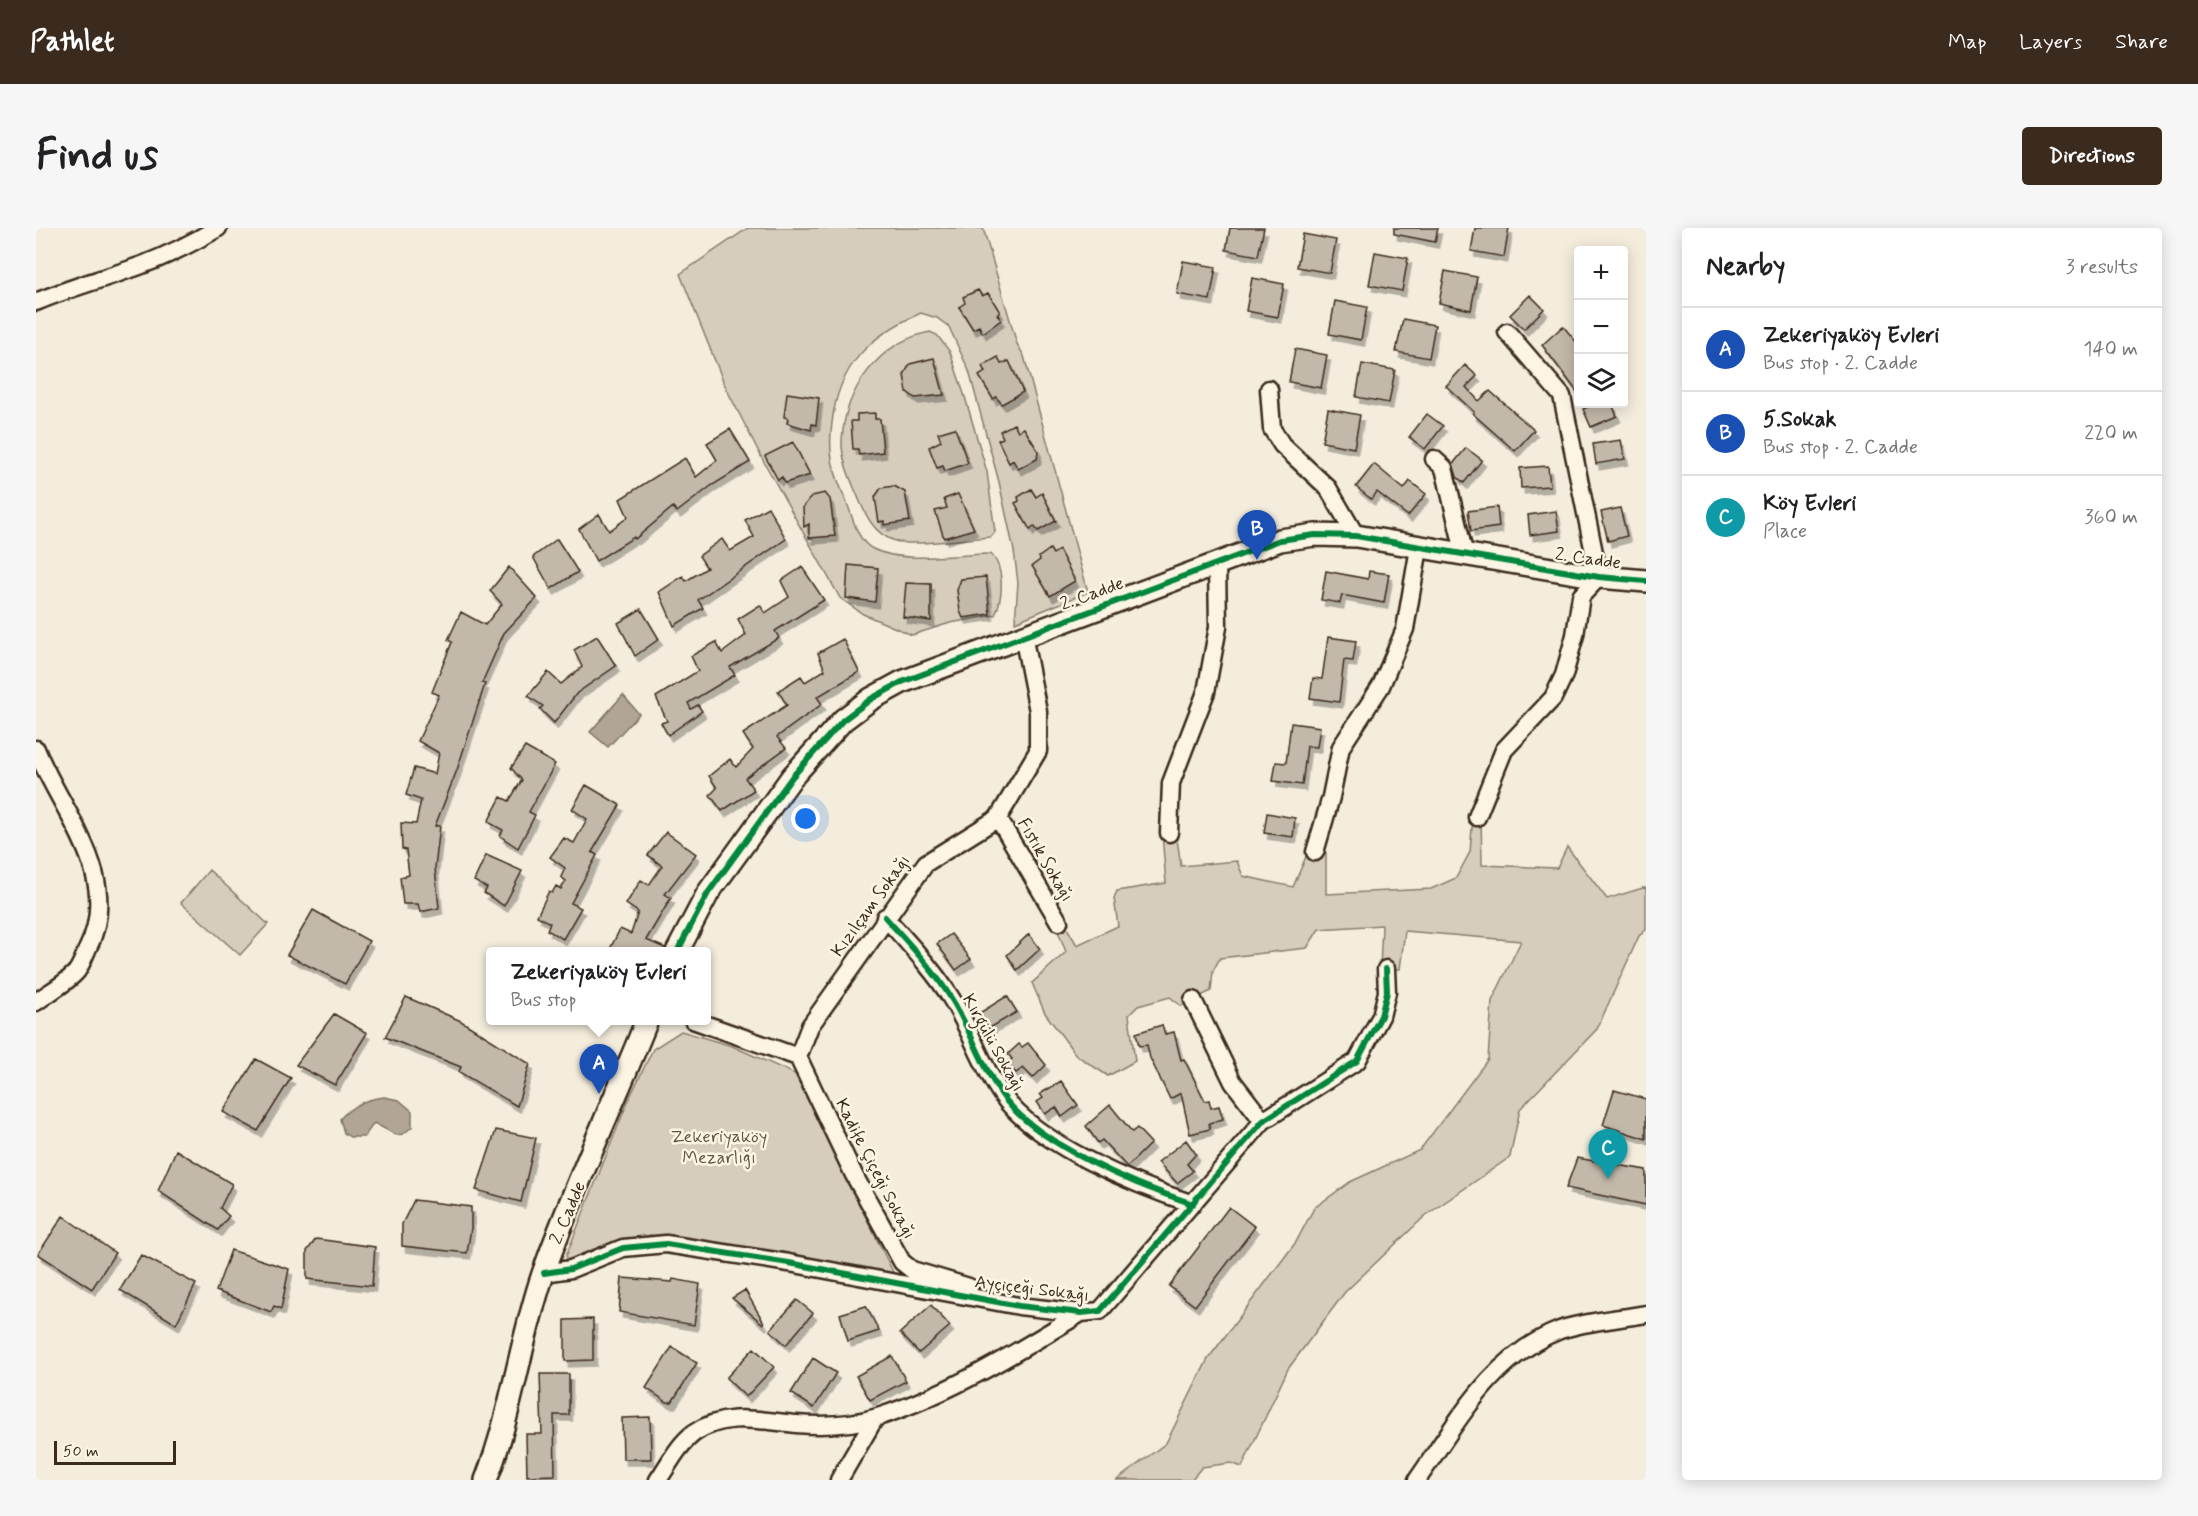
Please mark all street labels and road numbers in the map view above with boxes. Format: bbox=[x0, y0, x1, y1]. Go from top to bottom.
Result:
street label: 2. Cadde bbox=[1554, 543, 1622, 575]
street label: 2. Cadde bbox=[1057, 571, 1127, 617]
street label: Fıstık Sokağı bbox=[1011, 814, 1079, 906]
street label: Kızılçam Sokağı bbox=[826, 850, 916, 962]
street label: Kırgülü Sokağı bbox=[954, 990, 1030, 1097]
street label: Kadife Çiçeği Sokağı bbox=[829, 1095, 921, 1243]
street label: 2. Cadde bbox=[544, 1178, 592, 1248]
street label: Ayçiçeği Sokağı bbox=[973, 1270, 1091, 1308]

